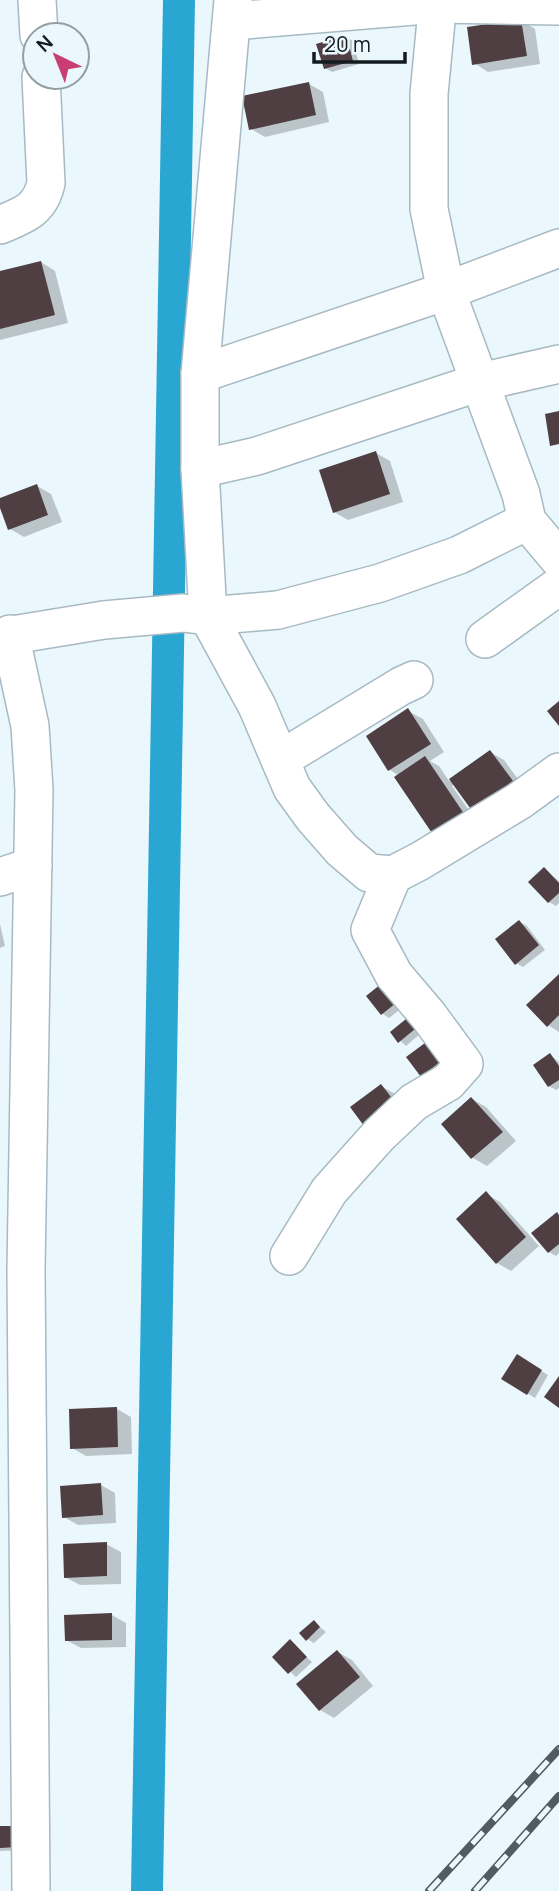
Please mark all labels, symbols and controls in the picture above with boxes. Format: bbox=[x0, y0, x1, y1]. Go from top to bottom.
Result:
north arrow bbox=[21, 21, 91, 91]
scale bar bbox=[314, 21, 405, 65]
text: N bbox=[31, 29, 58, 58]
text: 20 m bbox=[324, 30, 371, 58]

